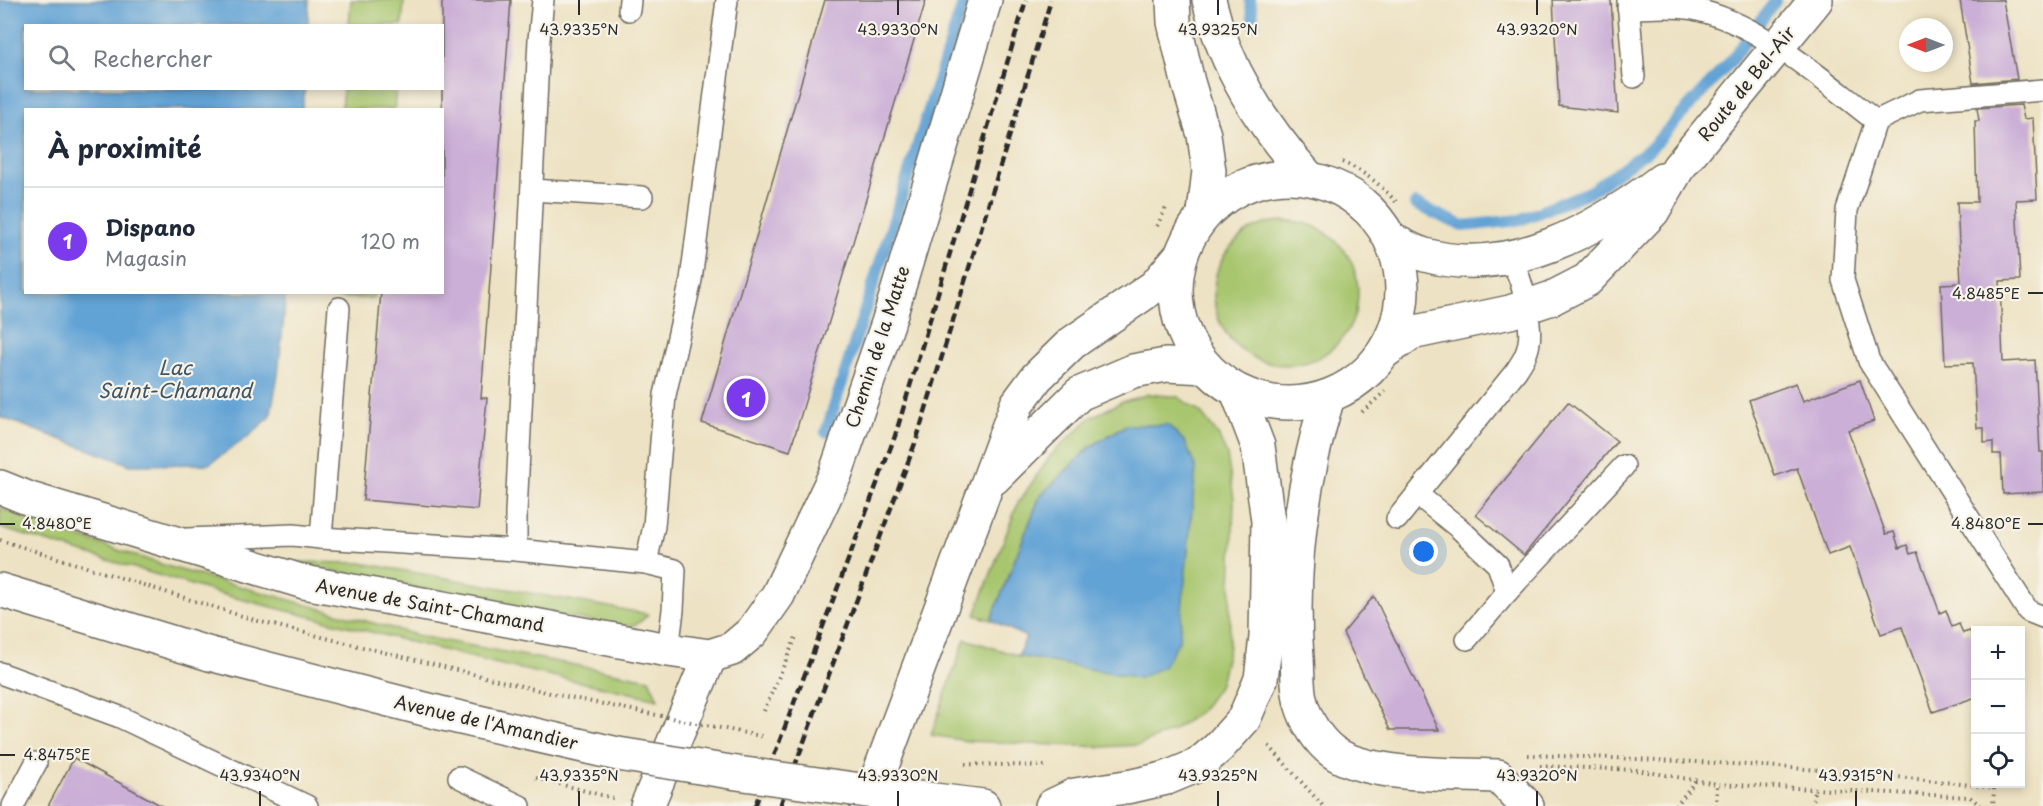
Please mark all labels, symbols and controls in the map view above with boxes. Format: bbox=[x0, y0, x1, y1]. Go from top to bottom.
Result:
text: 43.9335°N bbox=[539, 17, 619, 40]
text: 43.9330°N bbox=[857, 17, 939, 40]
text: 43.9325°N bbox=[1178, 17, 1258, 40]
text: 43.9320°N bbox=[1496, 17, 1578, 40]
north arrow bbox=[1899, 18, 1953, 72]
street label: Route de Bel-Air bbox=[1691, 19, 1801, 147]
search box bbox=[24, 24, 444, 90]
icon: search bbox=[45, 41, 78, 74]
text: Rechercher bbox=[93, 41, 212, 74]
text: À proximité bbox=[48, 128, 202, 167]
text: Dispano bbox=[105, 210, 195, 243]
text: 1 bbox=[63, 226, 72, 256]
text: 120 m bbox=[361, 226, 420, 256]
text: Magasin bbox=[105, 243, 187, 273]
street label: Chemin de la Matte bbox=[838, 262, 916, 431]
text: 4.8485°E bbox=[1952, 281, 2020, 304]
water label: Lac Saint-Chamand bbox=[98, 352, 255, 405]
pin: 1 bbox=[726, 376, 766, 420]
text: 4.8480°E bbox=[22, 511, 92, 534]
text: 4.8480°E bbox=[1951, 511, 2021, 534]
your location bbox=[1409, 537, 1438, 566]
street label: Avenue de Saint-Chamand bbox=[314, 571, 547, 638]
map controls bbox=[1971, 626, 2025, 788]
button: + bbox=[1971, 626, 2025, 680]
button: − bbox=[1971, 680, 2025, 734]
street label: Avenue de l'Amandier bbox=[392, 687, 581, 756]
button: locate bbox=[1971, 734, 2025, 788]
text: 4.8475°E bbox=[24, 742, 90, 765]
text: 43.9340°N bbox=[219, 763, 301, 786]
text: 43.9335°N bbox=[539, 763, 619, 786]
text: 43.9330°N bbox=[857, 763, 939, 786]
text: 43.9325°N bbox=[1178, 763, 1258, 786]
text: 43.9320°N bbox=[1496, 763, 1578, 786]
text: 43.9315°N bbox=[1818, 763, 1894, 786]

